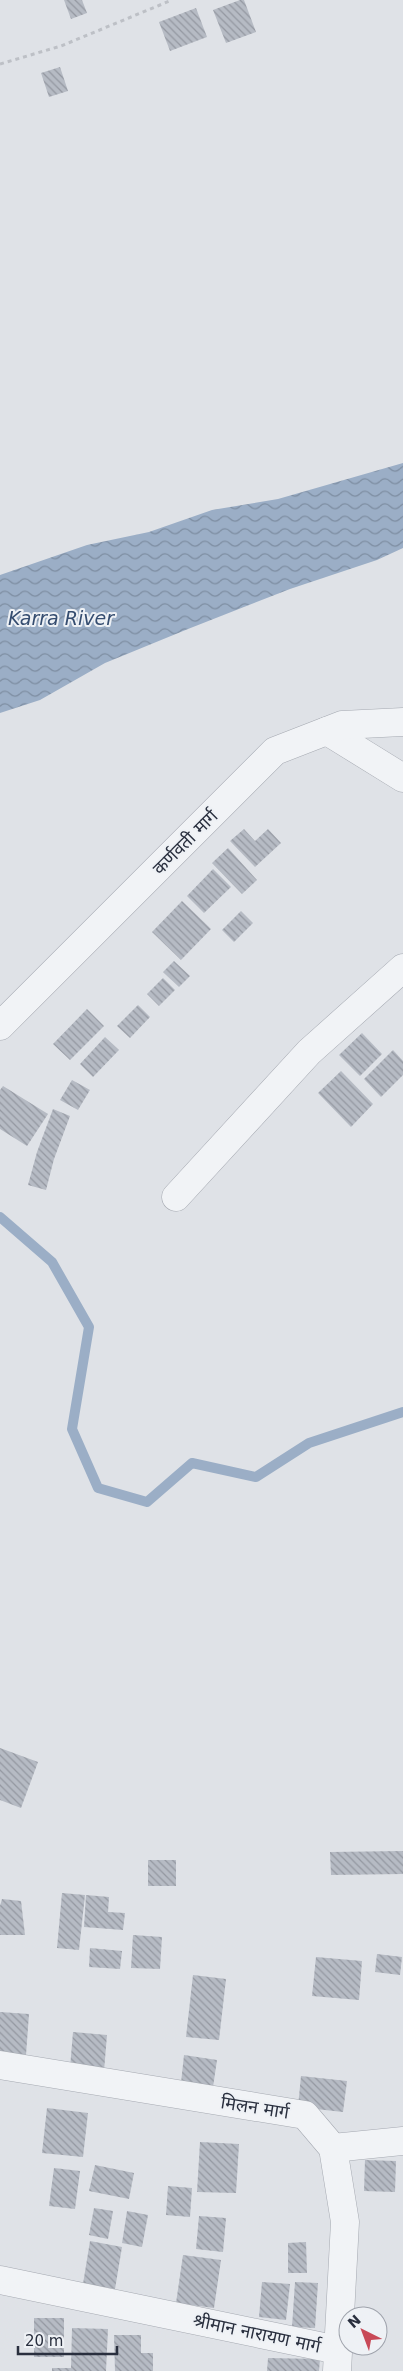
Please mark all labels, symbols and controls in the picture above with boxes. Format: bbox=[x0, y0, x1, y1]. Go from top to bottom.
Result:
water label: Karra River bbox=[8, 607, 115, 629]
street label: कर्णवती मार्ग bbox=[148, 805, 222, 879]
street label: मिलन मार्ग bbox=[219, 2091, 292, 2123]
north arrow bbox=[338, 2306, 388, 2356]
street label: श्रीमान नारायण मार्ग bbox=[191, 2309, 324, 2357]
text: N bbox=[345, 2311, 364, 2331]
scale bar bbox=[18, 2324, 116, 2356]
text: 20 m bbox=[25, 2332, 63, 2350]

